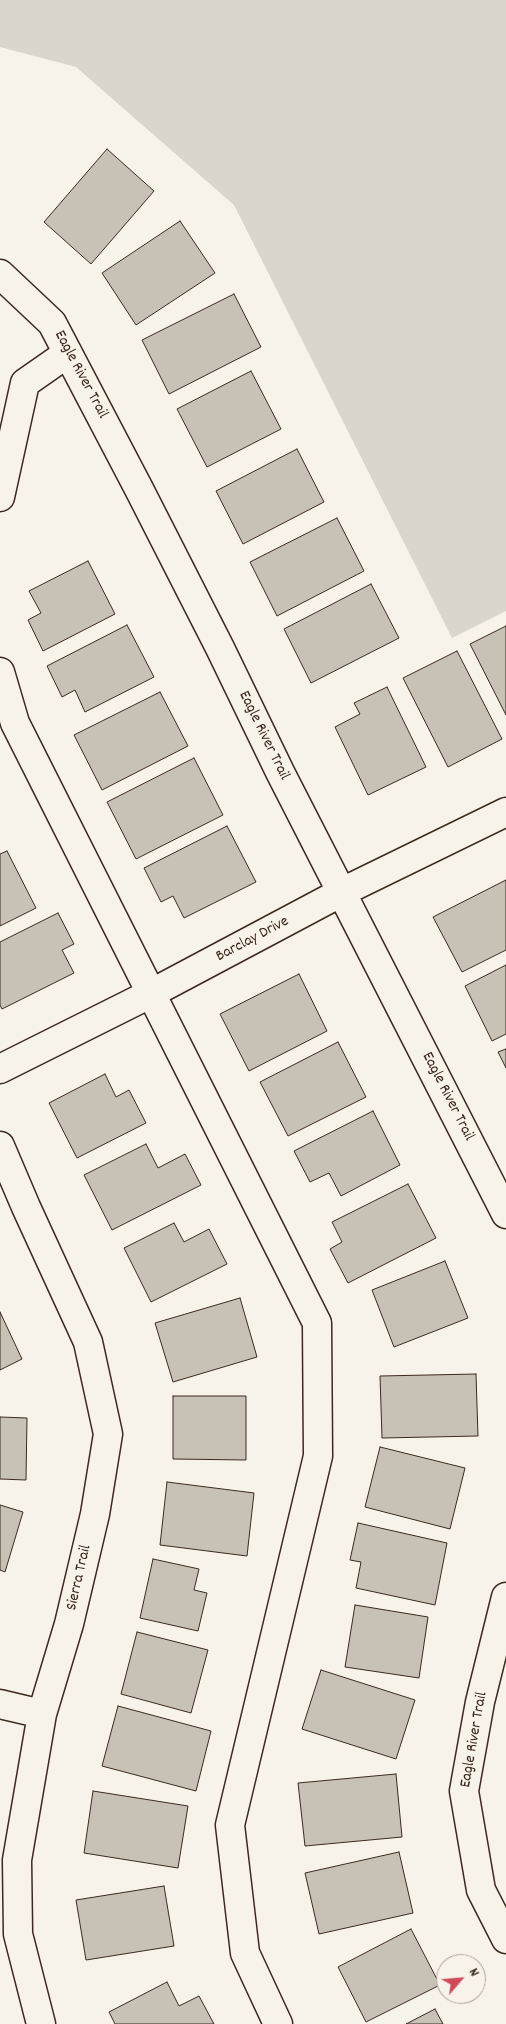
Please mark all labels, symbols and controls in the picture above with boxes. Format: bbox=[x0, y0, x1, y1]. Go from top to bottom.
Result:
street label: Eagle River Trail bbox=[49, 328, 111, 422]
street label: Eagle River Trail bbox=[233, 688, 293, 784]
street label: Barclay Drive bbox=[213, 913, 293, 967]
street label: Eagle River Trail bbox=[416, 1049, 478, 1145]
street label: Sierra Trail bbox=[63, 1543, 97, 1613]
street label: Eagle River Trail bbox=[457, 1691, 493, 1789]
north arrow bbox=[436, 1954, 486, 2004]
text: N bbox=[463, 1965, 484, 1980]

